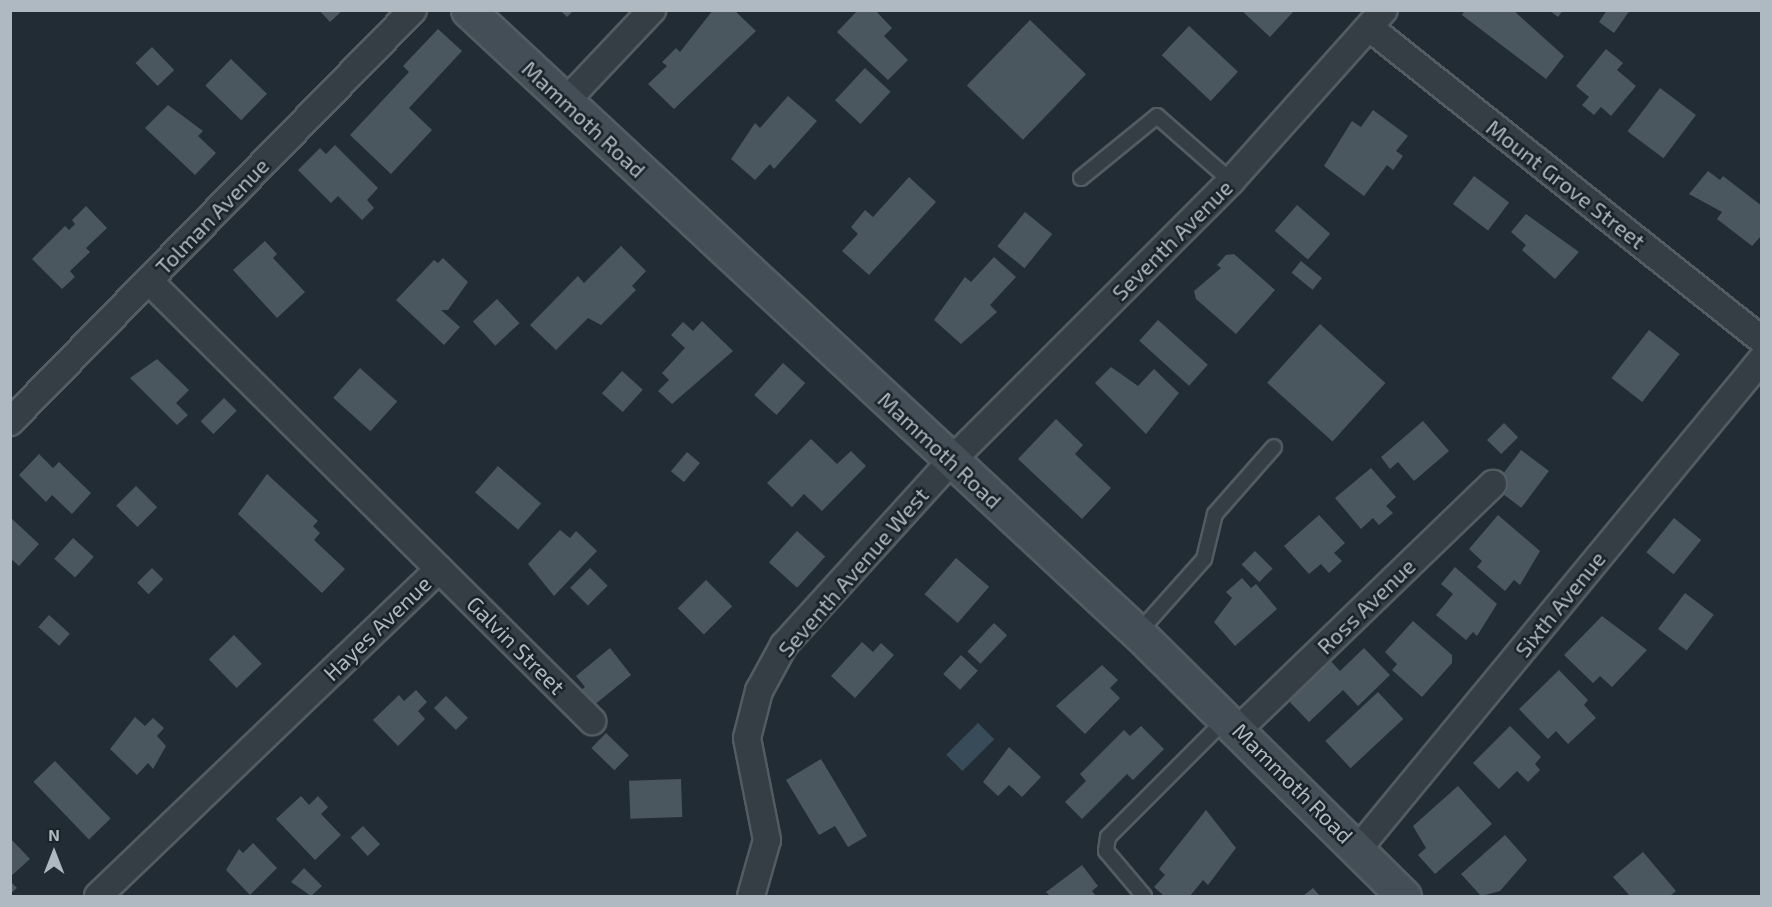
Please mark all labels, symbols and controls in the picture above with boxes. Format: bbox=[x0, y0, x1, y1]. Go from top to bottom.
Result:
street label: Mammoth Road bbox=[517, 55, 651, 183]
street label: Mount Grove Street bbox=[1481, 114, 1651, 254]
street label: Tolman Avenue bbox=[150, 152, 274, 280]
street label: Seventh Avenue bbox=[1106, 174, 1238, 306]
street label: Mammoth Road bbox=[873, 386, 1007, 514]
street label: Seventh Avenue West bbox=[772, 482, 934, 662]
street label: Sixth Avenue bbox=[1509, 545, 1611, 663]
street label: Ross Avenue bbox=[1311, 552, 1421, 660]
street label: Hayes Avenue bbox=[318, 570, 436, 686]
street label: Galvin Street bbox=[461, 590, 571, 700]
street label: Mammoth Road bbox=[1227, 717, 1359, 849]
north arrow bbox=[24, 823, 84, 883]
text: N bbox=[48, 825, 60, 844]

